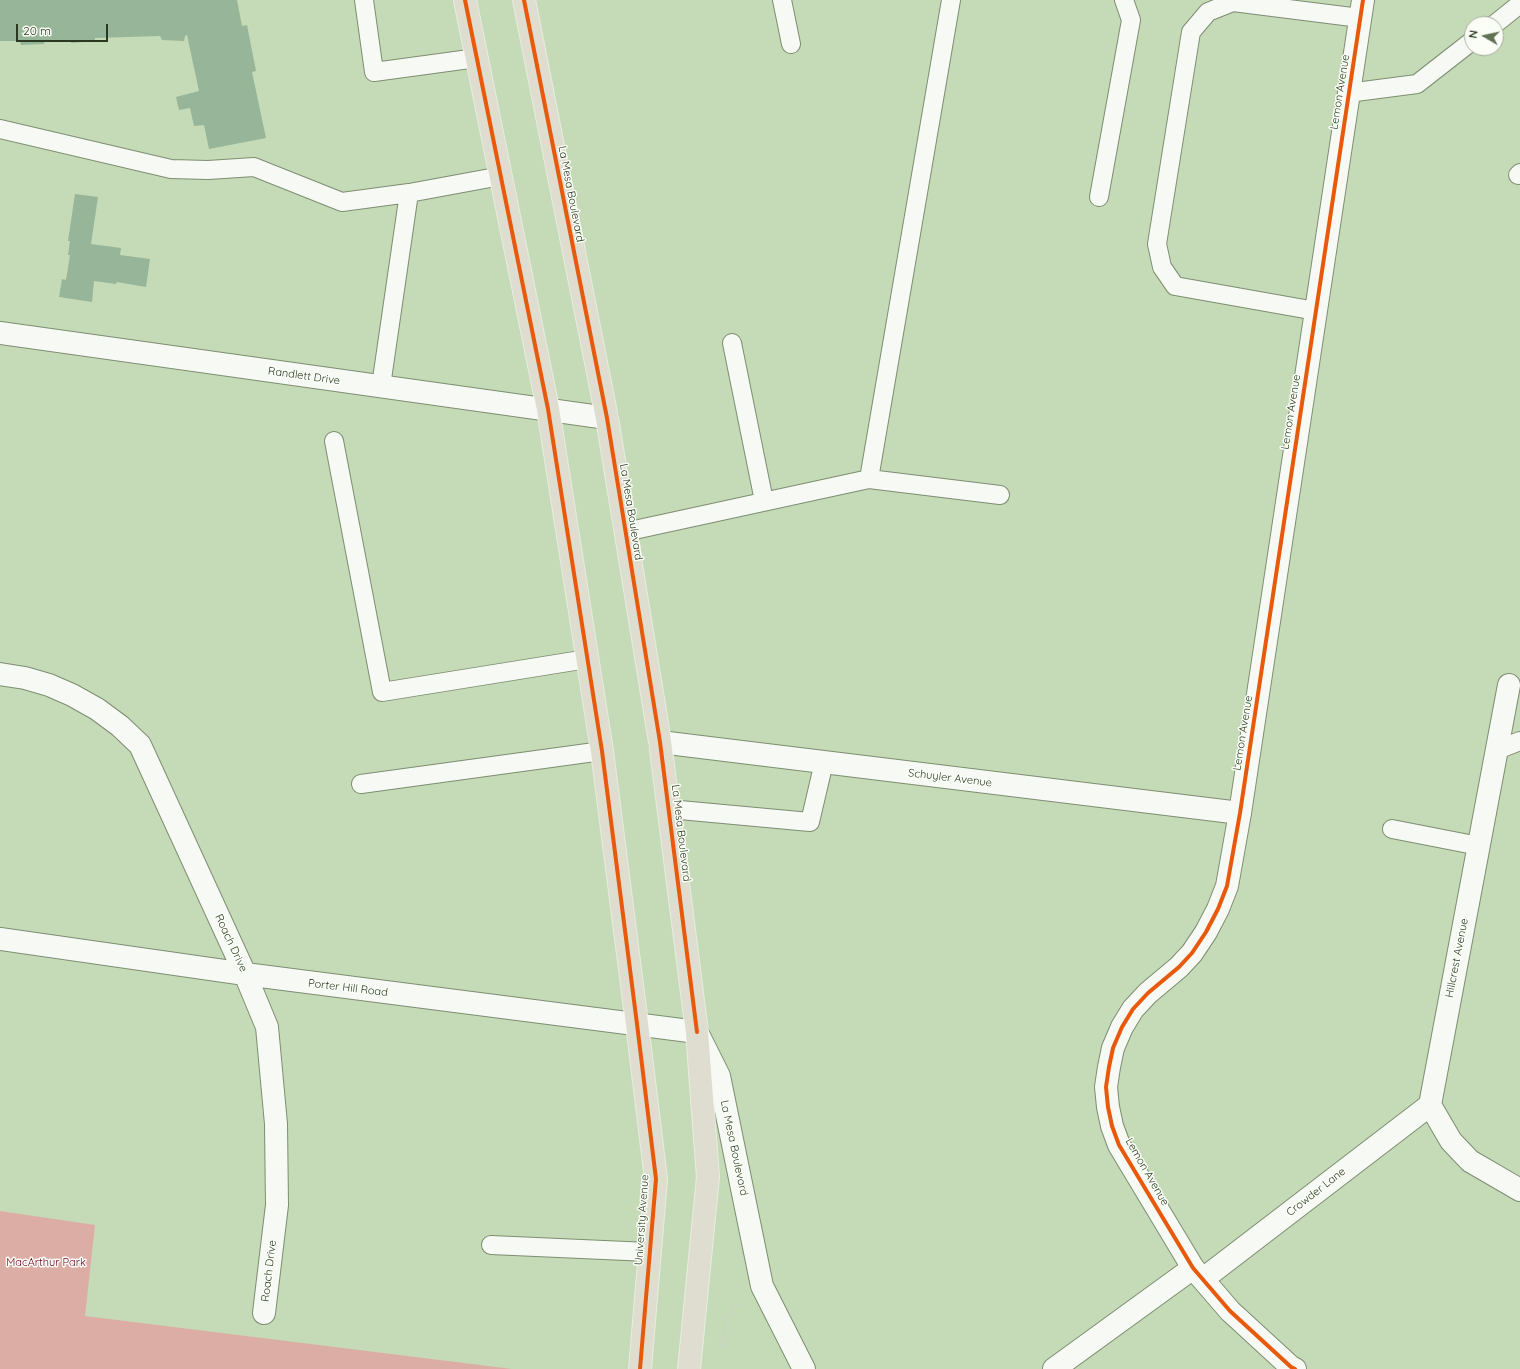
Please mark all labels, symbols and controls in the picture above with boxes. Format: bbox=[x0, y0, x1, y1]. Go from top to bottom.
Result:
scale bar bbox=[18, 16, 110, 42]
north arrow bbox=[1464, 16, 1504, 56]
text: 20 m bbox=[23, 23, 51, 38]
text: N bbox=[1466, 29, 1481, 39]
street label: Lemon Avenue bbox=[1328, 54, 1352, 130]
street label: La Mesa Boulevard bbox=[555, 145, 587, 243]
street label: Randlett Drive bbox=[267, 364, 341, 388]
street label: Lemon Avenue bbox=[1279, 374, 1303, 450]
street label: La Mesa Boulevard bbox=[617, 463, 645, 561]
street label: Lemon Avenue bbox=[1231, 695, 1255, 771]
street label: Schuyler Avenue bbox=[907, 766, 993, 790]
street label: La Mesa Boulevard bbox=[669, 784, 693, 882]
street label: Roach Drive bbox=[212, 912, 250, 974]
street label: Hillcrest Avenue bbox=[1443, 917, 1471, 999]
street label: Porter Hill Road bbox=[307, 977, 389, 999]
street label: La Mesa Boulevard bbox=[717, 1099, 751, 1197]
street label: Lemon Avenue bbox=[1122, 1136, 1172, 1208]
street label: Crowder Lane bbox=[1284, 1165, 1348, 1219]
street label: University Avenue bbox=[632, 1174, 652, 1266]
street label: Roach Drive bbox=[259, 1239, 279, 1303]
park label: MacArthur Park bbox=[6, 1256, 86, 1270]

